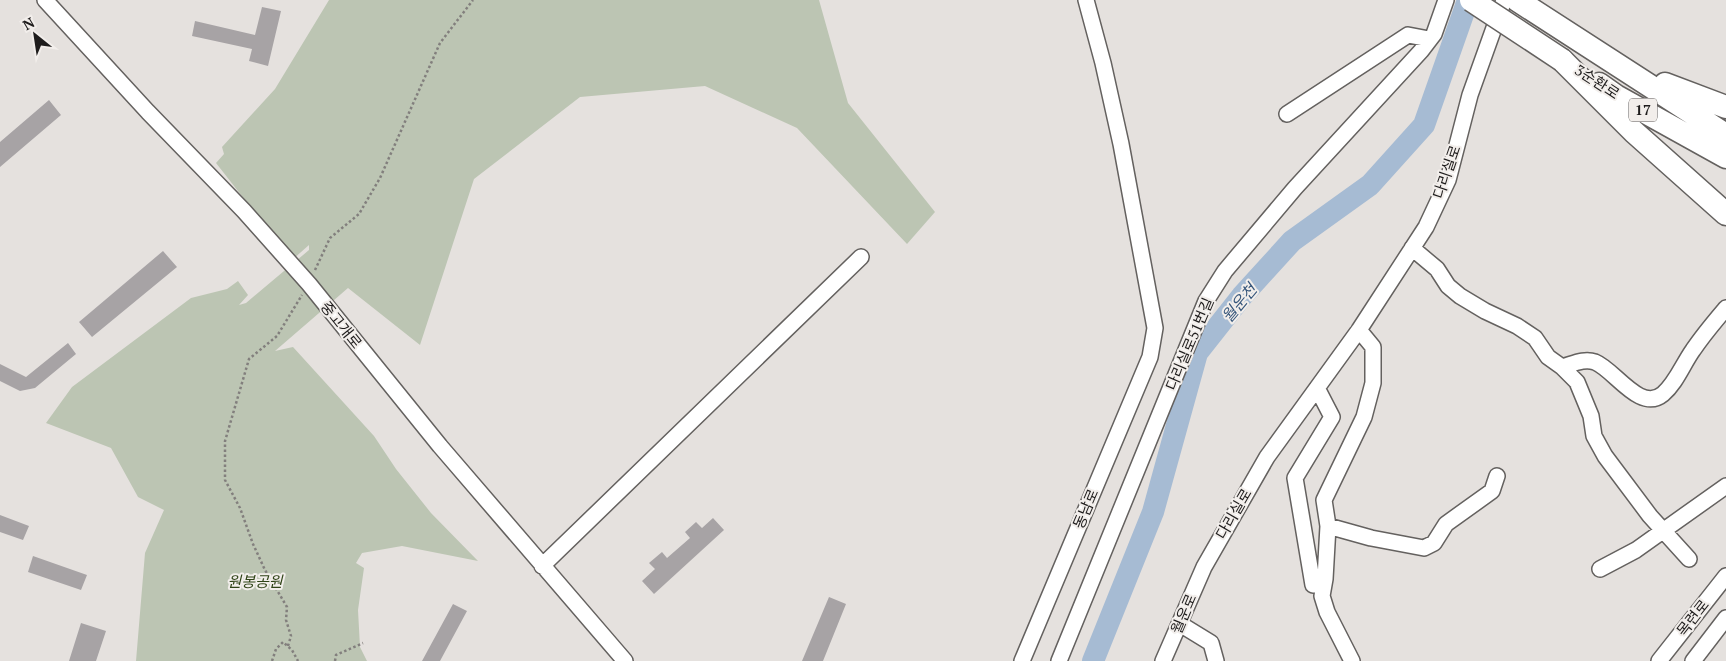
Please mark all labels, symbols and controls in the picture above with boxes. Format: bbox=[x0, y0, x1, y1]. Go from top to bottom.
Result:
north arrow bbox=[10, 10, 60, 60]
text: N bbox=[19, 12, 38, 34]
street label: 3순환로 bbox=[1571, 59, 1624, 103]
road number: 17 bbox=[1629, 98, 1657, 122]
street label: 다리실로 bbox=[1428, 142, 1464, 201]
water label: 월운천 bbox=[1216, 277, 1263, 327]
street label: 다리실로51번길 bbox=[1161, 294, 1218, 393]
street label: 중고개로 bbox=[317, 297, 367, 352]
street label: 다리실로 bbox=[1211, 485, 1256, 542]
street label: 동남로 bbox=[1068, 486, 1102, 532]
park label: 원봉공원 bbox=[227, 571, 284, 591]
street label: 월운로 bbox=[1166, 591, 1200, 637]
street label: 목련로 bbox=[1672, 595, 1713, 640]

